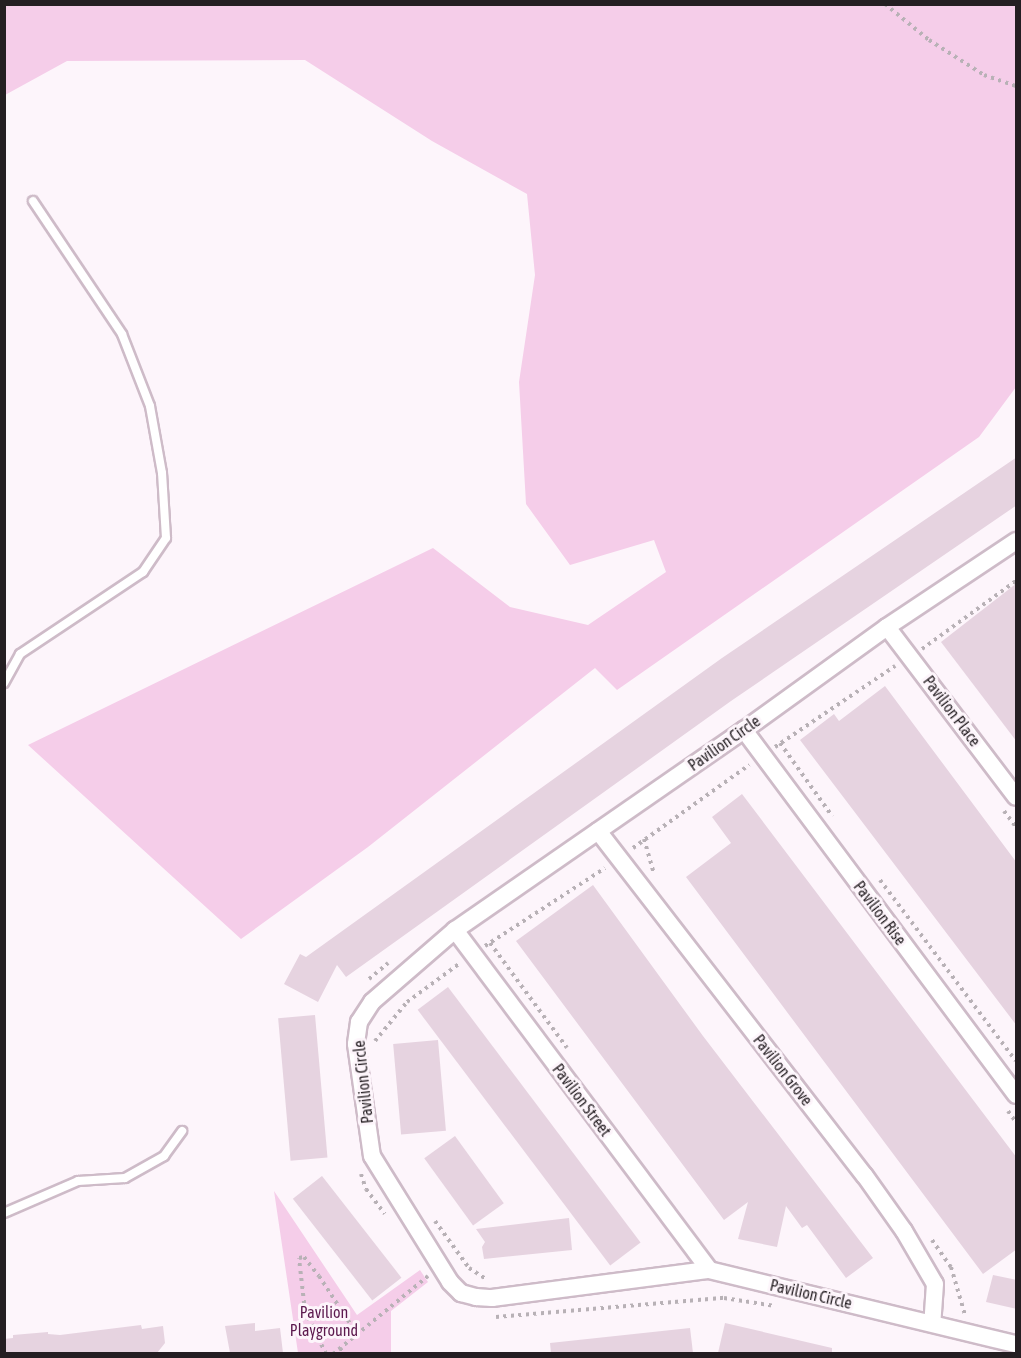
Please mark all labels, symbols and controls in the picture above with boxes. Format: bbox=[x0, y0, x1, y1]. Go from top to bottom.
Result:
street label: Pavilion Place bbox=[919, 672, 985, 750]
street label: Pavilion Circle bbox=[684, 711, 764, 775]
street label: Pavilion Rise bbox=[850, 877, 910, 949]
street label: Pavilion Grove bbox=[749, 1031, 817, 1109]
street label: Pavilion Circle bbox=[349, 1039, 377, 1125]
street label: Pavilion Street bbox=[549, 1060, 615, 1140]
street label: Pavilion Circle bbox=[768, 1275, 854, 1313]
park label: Pavilion Playground bbox=[290, 1302, 358, 1340]

